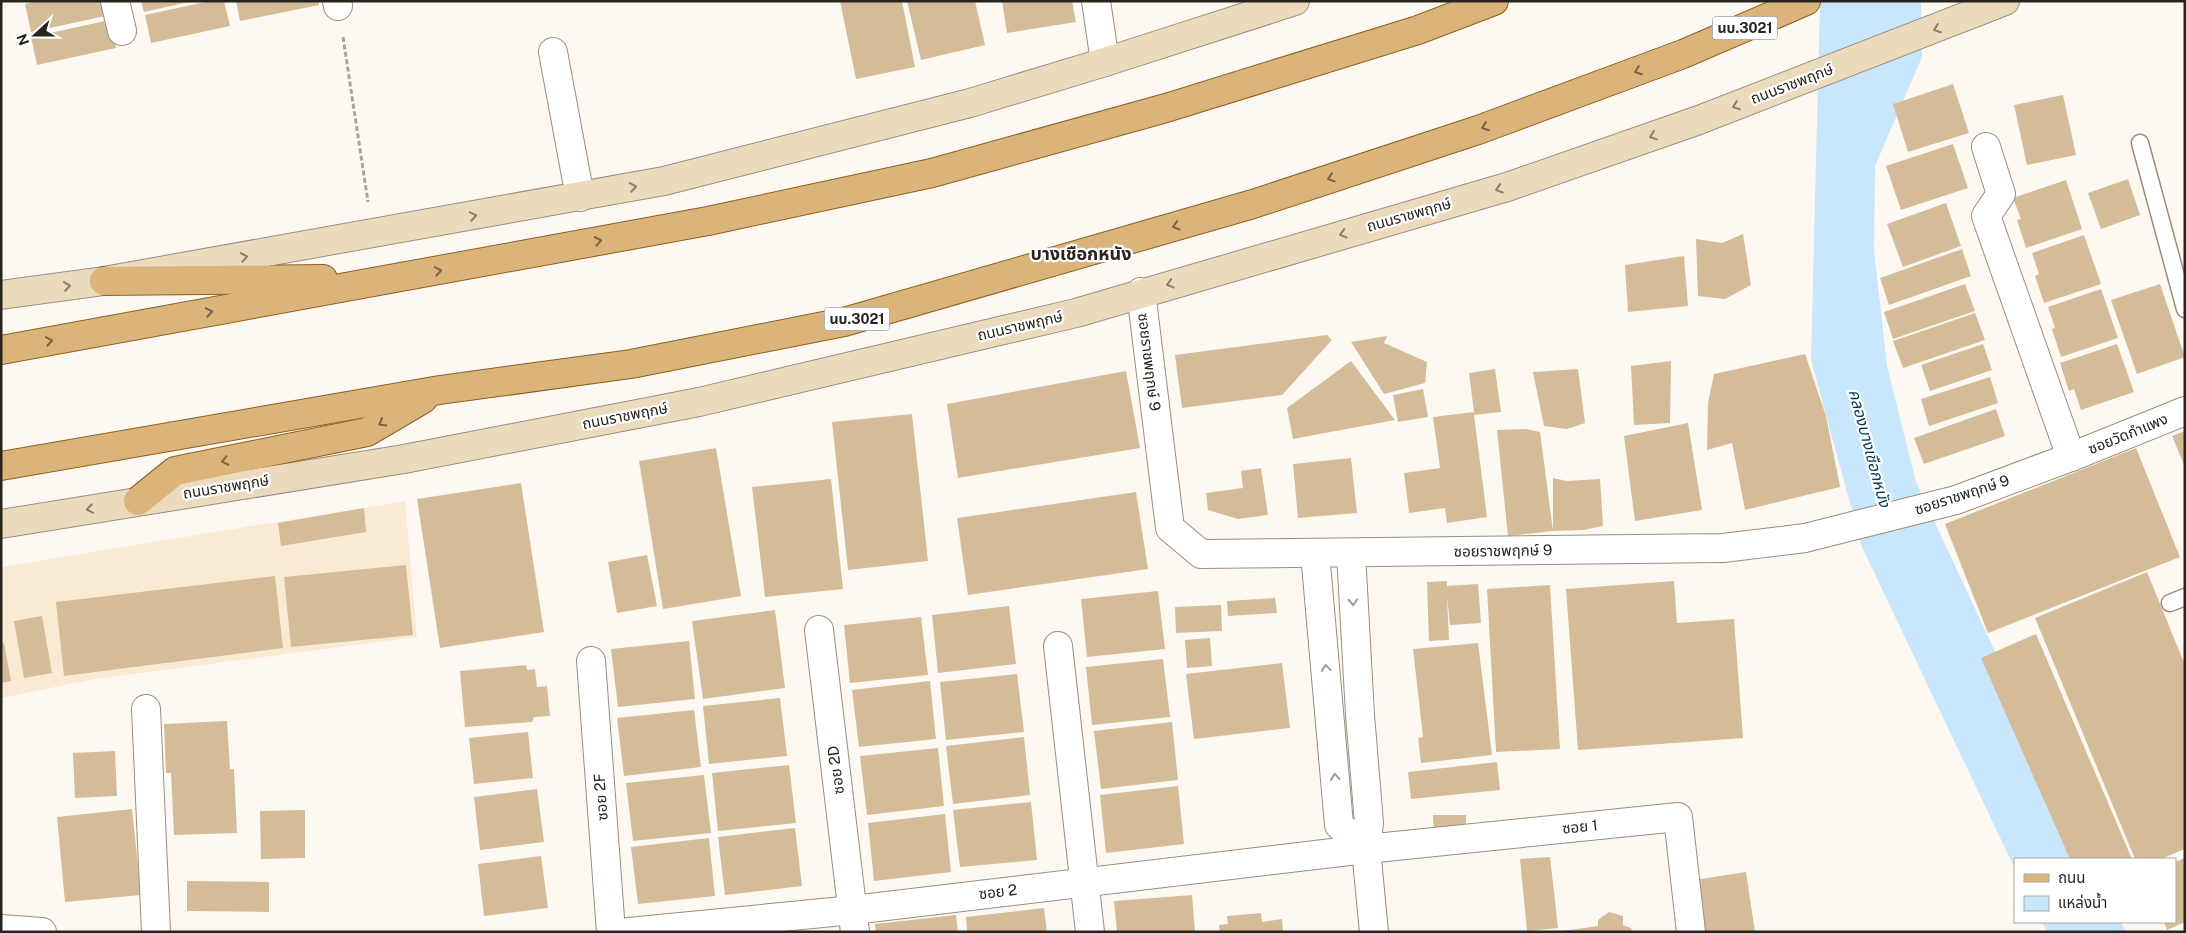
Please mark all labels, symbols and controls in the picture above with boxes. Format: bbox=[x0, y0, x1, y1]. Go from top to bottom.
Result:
north arrow bbox=[10, 10, 60, 60]
road number: นบ.3021 bbox=[1712, 16, 1778, 40]
one-way arrow bbox=[1933, 23, 1942, 33]
text: N bbox=[13, 32, 32, 48]
street label: ถนนราชพฤกษ์ bbox=[1748, 60, 1836, 107]
one-way arrow bbox=[1634, 65, 1642, 75]
one-way arrow bbox=[1732, 100, 1741, 110]
one-way arrow bbox=[1481, 121, 1490, 131]
one-way arrow bbox=[1649, 131, 1657, 141]
one-way arrow bbox=[1327, 172, 1336, 182]
one-way arrow bbox=[629, 182, 638, 193]
one-way arrow bbox=[1494, 183, 1503, 194]
street label: ถนนราชพฤกษ์ bbox=[1365, 194, 1453, 235]
one-way arrow bbox=[469, 212, 478, 222]
one-way arrow bbox=[1172, 221, 1180, 231]
one-way arrow bbox=[1338, 228, 1347, 239]
one-way arrow bbox=[593, 237, 602, 247]
district label: บางเชือกหนัง bbox=[1031, 243, 1131, 264]
one-way arrow bbox=[240, 252, 249, 262]
one-way arrow bbox=[433, 266, 442, 276]
one-way arrow bbox=[1166, 278, 1174, 288]
one-way arrow bbox=[63, 281, 71, 292]
street label: ถนนราชพฤกษ์ bbox=[976, 307, 1065, 344]
one-way arrow bbox=[205, 308, 213, 318]
road number: นบ.3021 bbox=[824, 308, 890, 330]
street label: ซอยราชพฤกษ์ 9 bbox=[1135, 312, 1164, 412]
one-way arrow bbox=[45, 337, 54, 347]
water label: คลองบางเชือกหนัง bbox=[1845, 387, 1895, 511]
street label: ถนนราชพฤกษ์ bbox=[581, 399, 670, 432]
street label: ซอยวัดกำแพง bbox=[2086, 410, 2170, 457]
one-way arrow bbox=[379, 417, 388, 427]
one-way arrow bbox=[221, 455, 230, 466]
street label: ถนนราชพฤกษ์ bbox=[182, 471, 271, 502]
street label: ซอยราชพฤกษ์ 9 bbox=[1912, 471, 2011, 518]
one-way arrow bbox=[85, 504, 94, 514]
street label: ซอยราชพฤกษ์ 9 bbox=[1454, 541, 1552, 560]
one-way arrow bbox=[1348, 598, 1359, 606]
one-way arrow bbox=[1320, 664, 1331, 672]
street label: ซอย 2D bbox=[824, 745, 847, 795]
one-way arrow bbox=[1330, 772, 1341, 780]
street label: ซอย 2F bbox=[590, 773, 611, 821]
street label: ซอย 1 bbox=[1561, 816, 1599, 837]
legend bbox=[2014, 858, 2176, 923]
text: ถนน bbox=[2058, 869, 2085, 886]
street label: ซอย 2 bbox=[978, 881, 1018, 902]
text: แหล่งน้ำ bbox=[2058, 892, 2107, 911]

